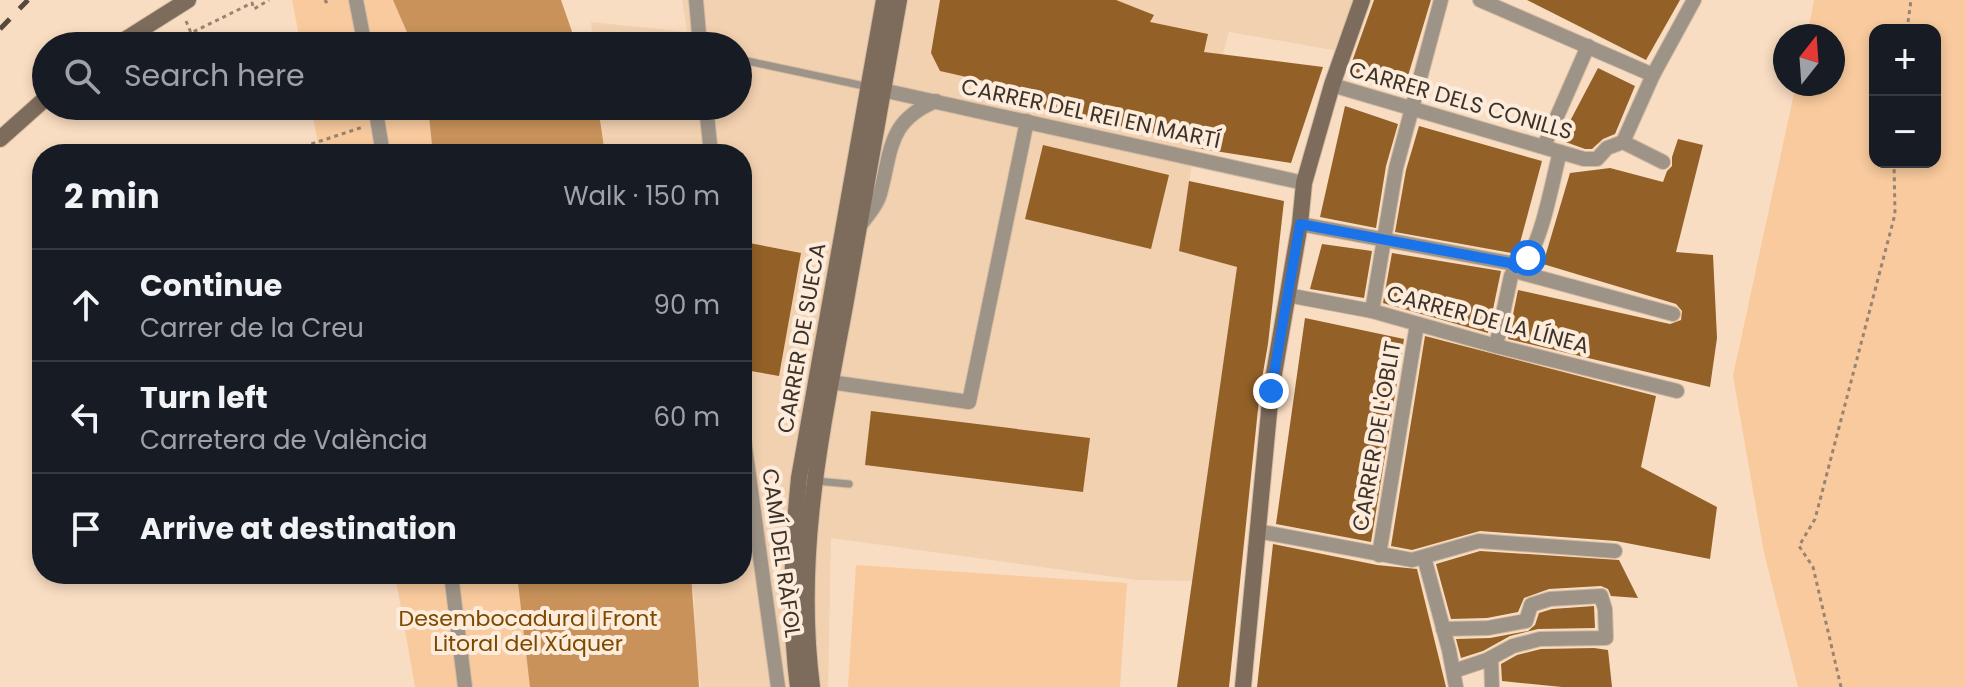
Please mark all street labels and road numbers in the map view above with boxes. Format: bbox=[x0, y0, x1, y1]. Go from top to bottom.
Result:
street label: CARRER DELS CONILLS bbox=[1345, 54, 1576, 147]
street label: CARRER DEL REI EN MARTÍ bbox=[958, 71, 1223, 156]
street label: CARRER DE SUECA bbox=[769, 240, 834, 436]
street label: CARRER DE LA LÍNEA bbox=[1383, 278, 1593, 361]
street label: CARRER DE L'OBLIT bbox=[1345, 339, 1408, 534]
street label: CAMÍ DEL RÀFOL bbox=[754, 467, 809, 640]

